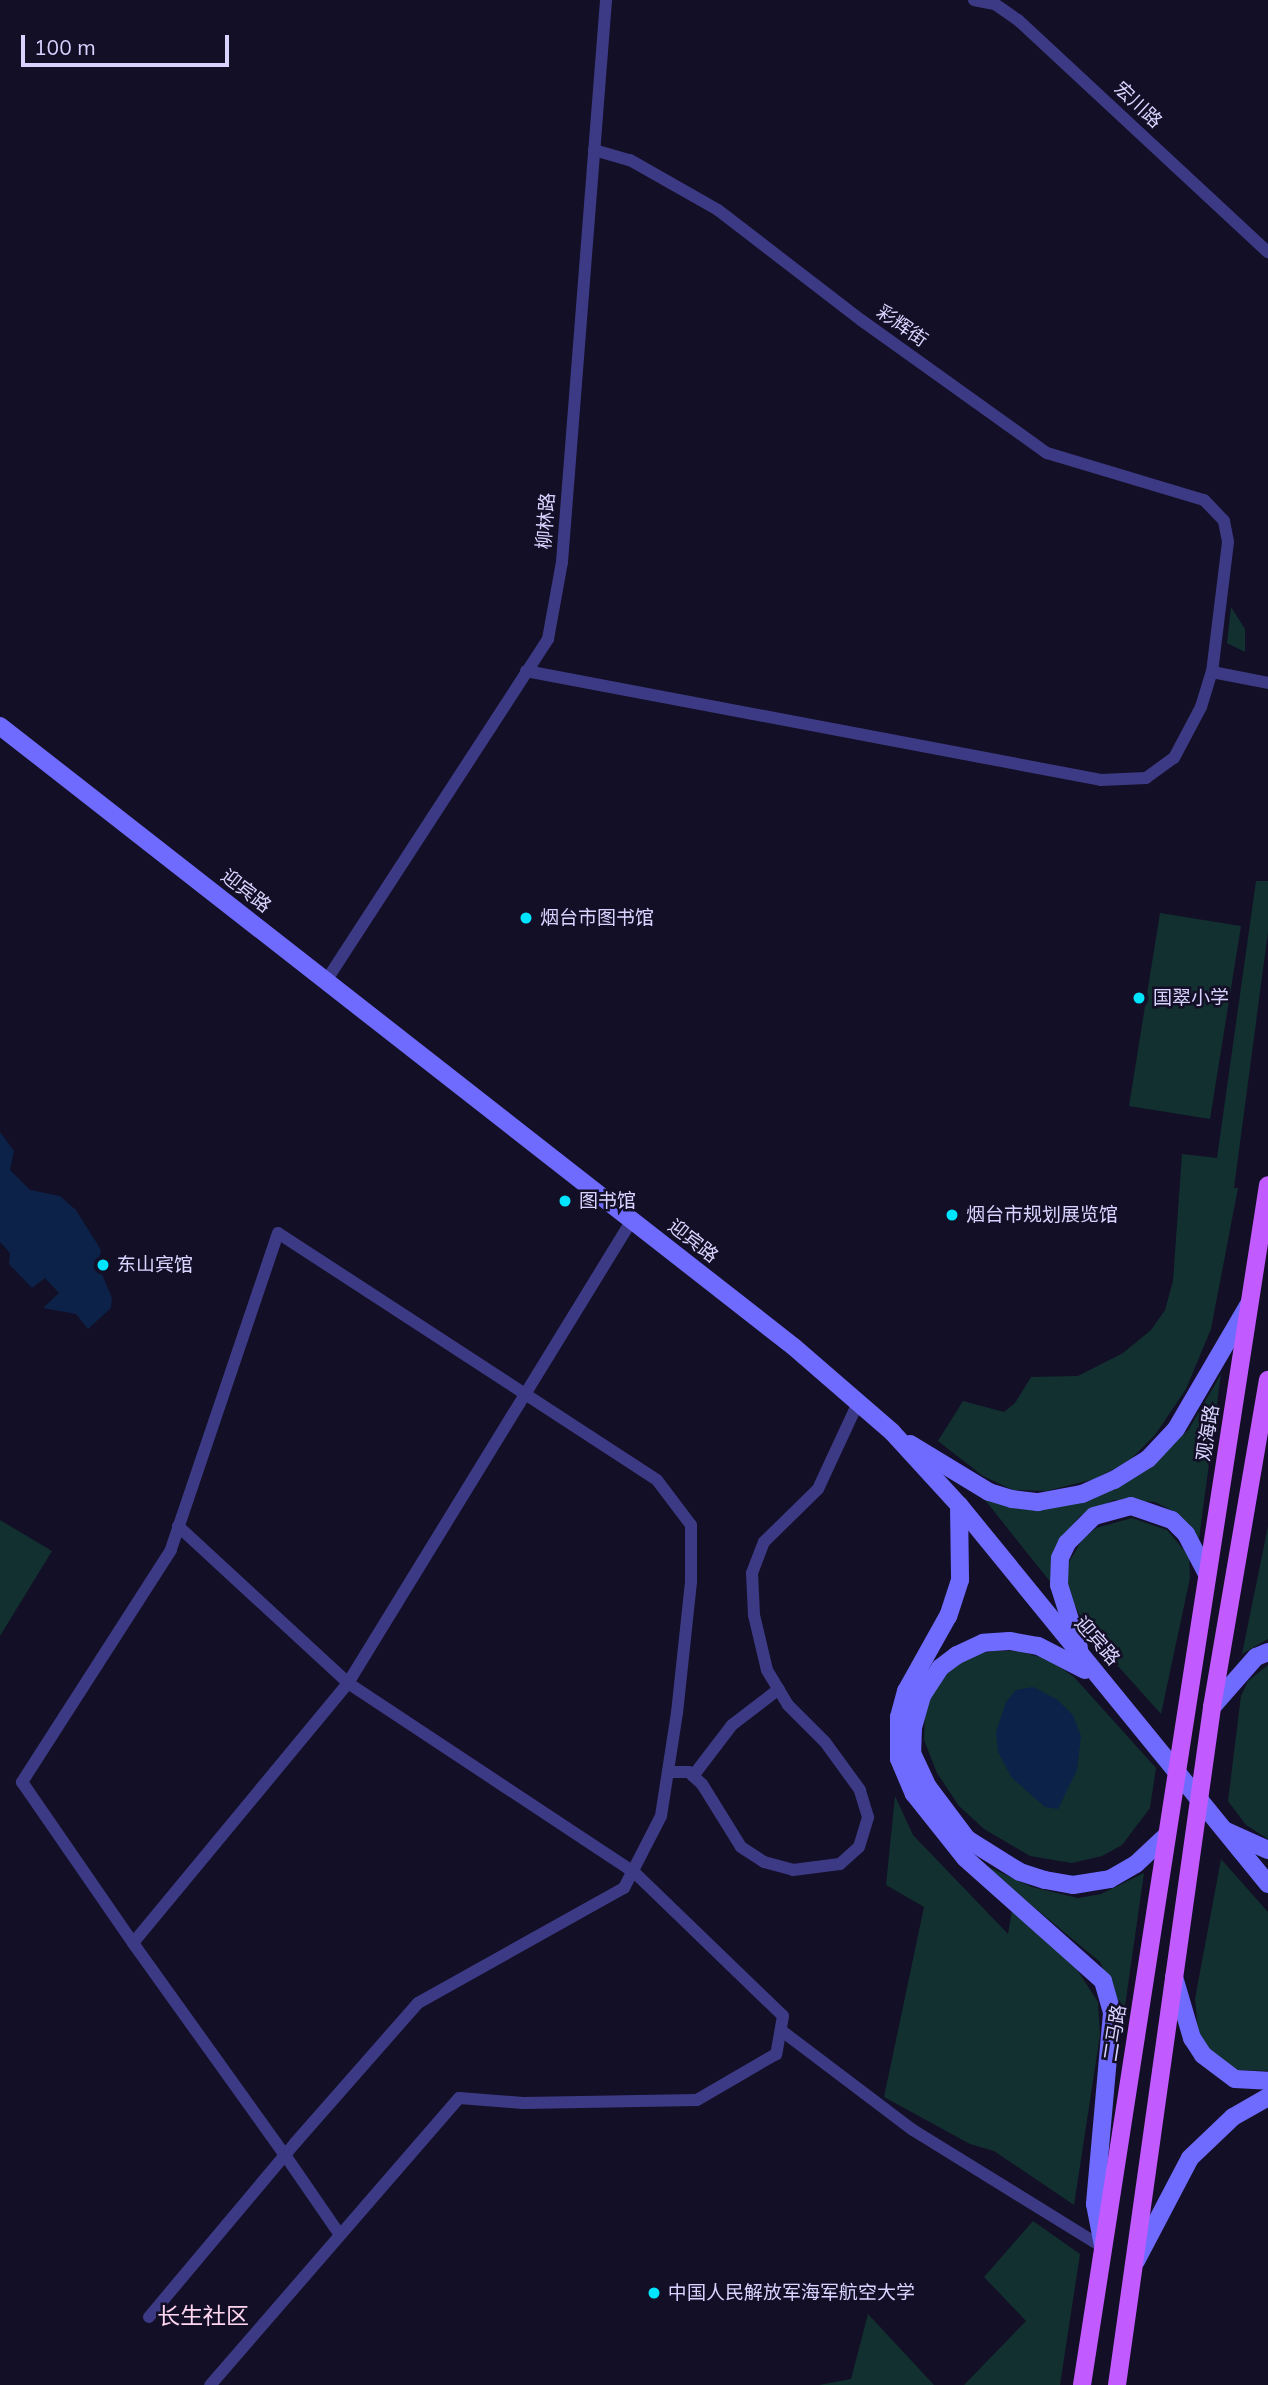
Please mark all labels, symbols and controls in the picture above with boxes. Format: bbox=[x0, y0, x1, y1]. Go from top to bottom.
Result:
scale bar bbox=[24, 21, 233, 65]
text: 100 m bbox=[34, 34, 96, 60]
street label: 宏川路 bbox=[1109, 77, 1167, 133]
street label: 彩辉街 bbox=[872, 300, 932, 352]
street label: 柳林路 bbox=[533, 492, 559, 550]
street label: 迎宾路 bbox=[217, 864, 275, 918]
place label: 烟台市图书馆 bbox=[540, 907, 654, 929]
marker: 烟台市图书馆 bbox=[518, 910, 534, 926]
place label: 国翠小学 bbox=[1153, 987, 1229, 1009]
marker: 国翠小学 bbox=[1131, 990, 1147, 1006]
place label: 图书馆 bbox=[579, 1190, 636, 1212]
marker: 图书馆 bbox=[557, 1193, 573, 1209]
place label: 烟台市规划展览馆 bbox=[966, 1204, 1118, 1226]
marker: 烟台市规划展览馆 bbox=[944, 1207, 960, 1223]
street label: 迎宾路 bbox=[664, 1214, 722, 1268]
place label: 东山宾馆 bbox=[117, 1254, 193, 1276]
marker: 东山宾馆 bbox=[95, 1257, 111, 1273]
street label: 观海路 bbox=[1192, 1403, 1224, 1463]
street label: 迎宾路 bbox=[1070, 1612, 1124, 1670]
street label: 二马路 bbox=[1099, 2003, 1131, 2063]
place label: 中国人民解放军海军航空大学 bbox=[668, 2282, 915, 2304]
marker: 中国人民解放军海军航空大学 bbox=[646, 2285, 662, 2301]
district label: 长生社区 bbox=[157, 2302, 249, 2330]

